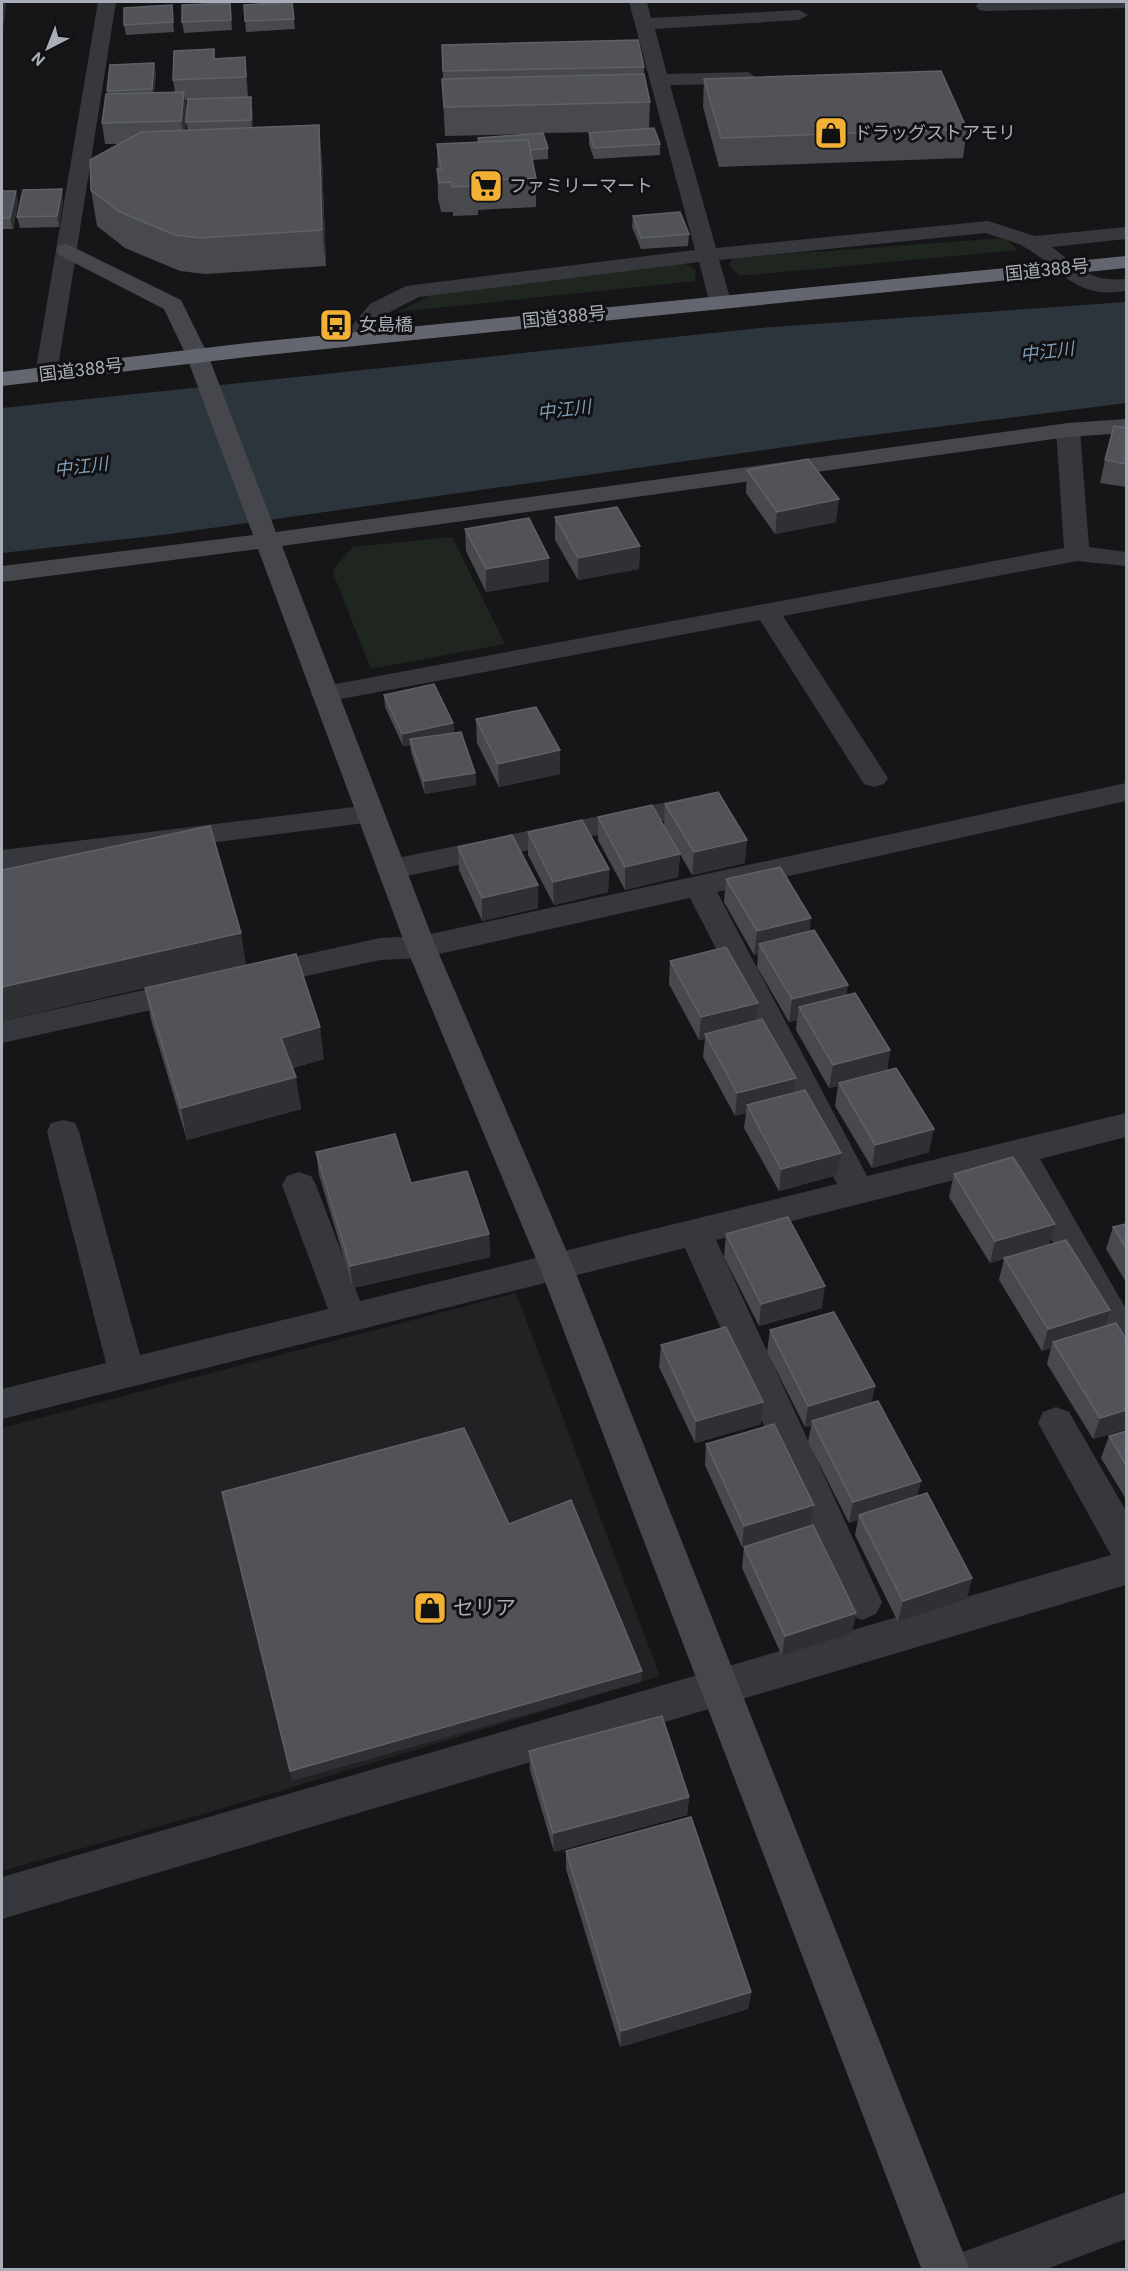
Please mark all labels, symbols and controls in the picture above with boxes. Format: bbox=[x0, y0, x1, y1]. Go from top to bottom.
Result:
north arrow bbox=[18, 18, 78, 78]
text: N bbox=[28, 48, 49, 70]
shop icon: ドラッグストアモリ bbox=[813, 115, 849, 151]
place label: ドラッグストアモリ bbox=[854, 122, 1016, 143]
supermarket icon: ファミリーマート bbox=[468, 168, 504, 204]
place label: ファミリーマート bbox=[509, 175, 653, 196]
street label: 国道388号 bbox=[1004, 255, 1090, 284]
street label: 国道388号 bbox=[521, 302, 607, 331]
bus stop icon: 女島橋 bbox=[318, 307, 354, 343]
place label: 女島橋 bbox=[359, 314, 413, 335]
water label: 中江川 bbox=[1019, 338, 1077, 365]
street label: 国道388号 bbox=[38, 354, 124, 385]
water label: 中江川 bbox=[536, 396, 594, 423]
water label: 中江川 bbox=[53, 453, 111, 480]
shop icon: セリア bbox=[412, 1590, 448, 1626]
place label: セリア bbox=[453, 1596, 516, 1620]

